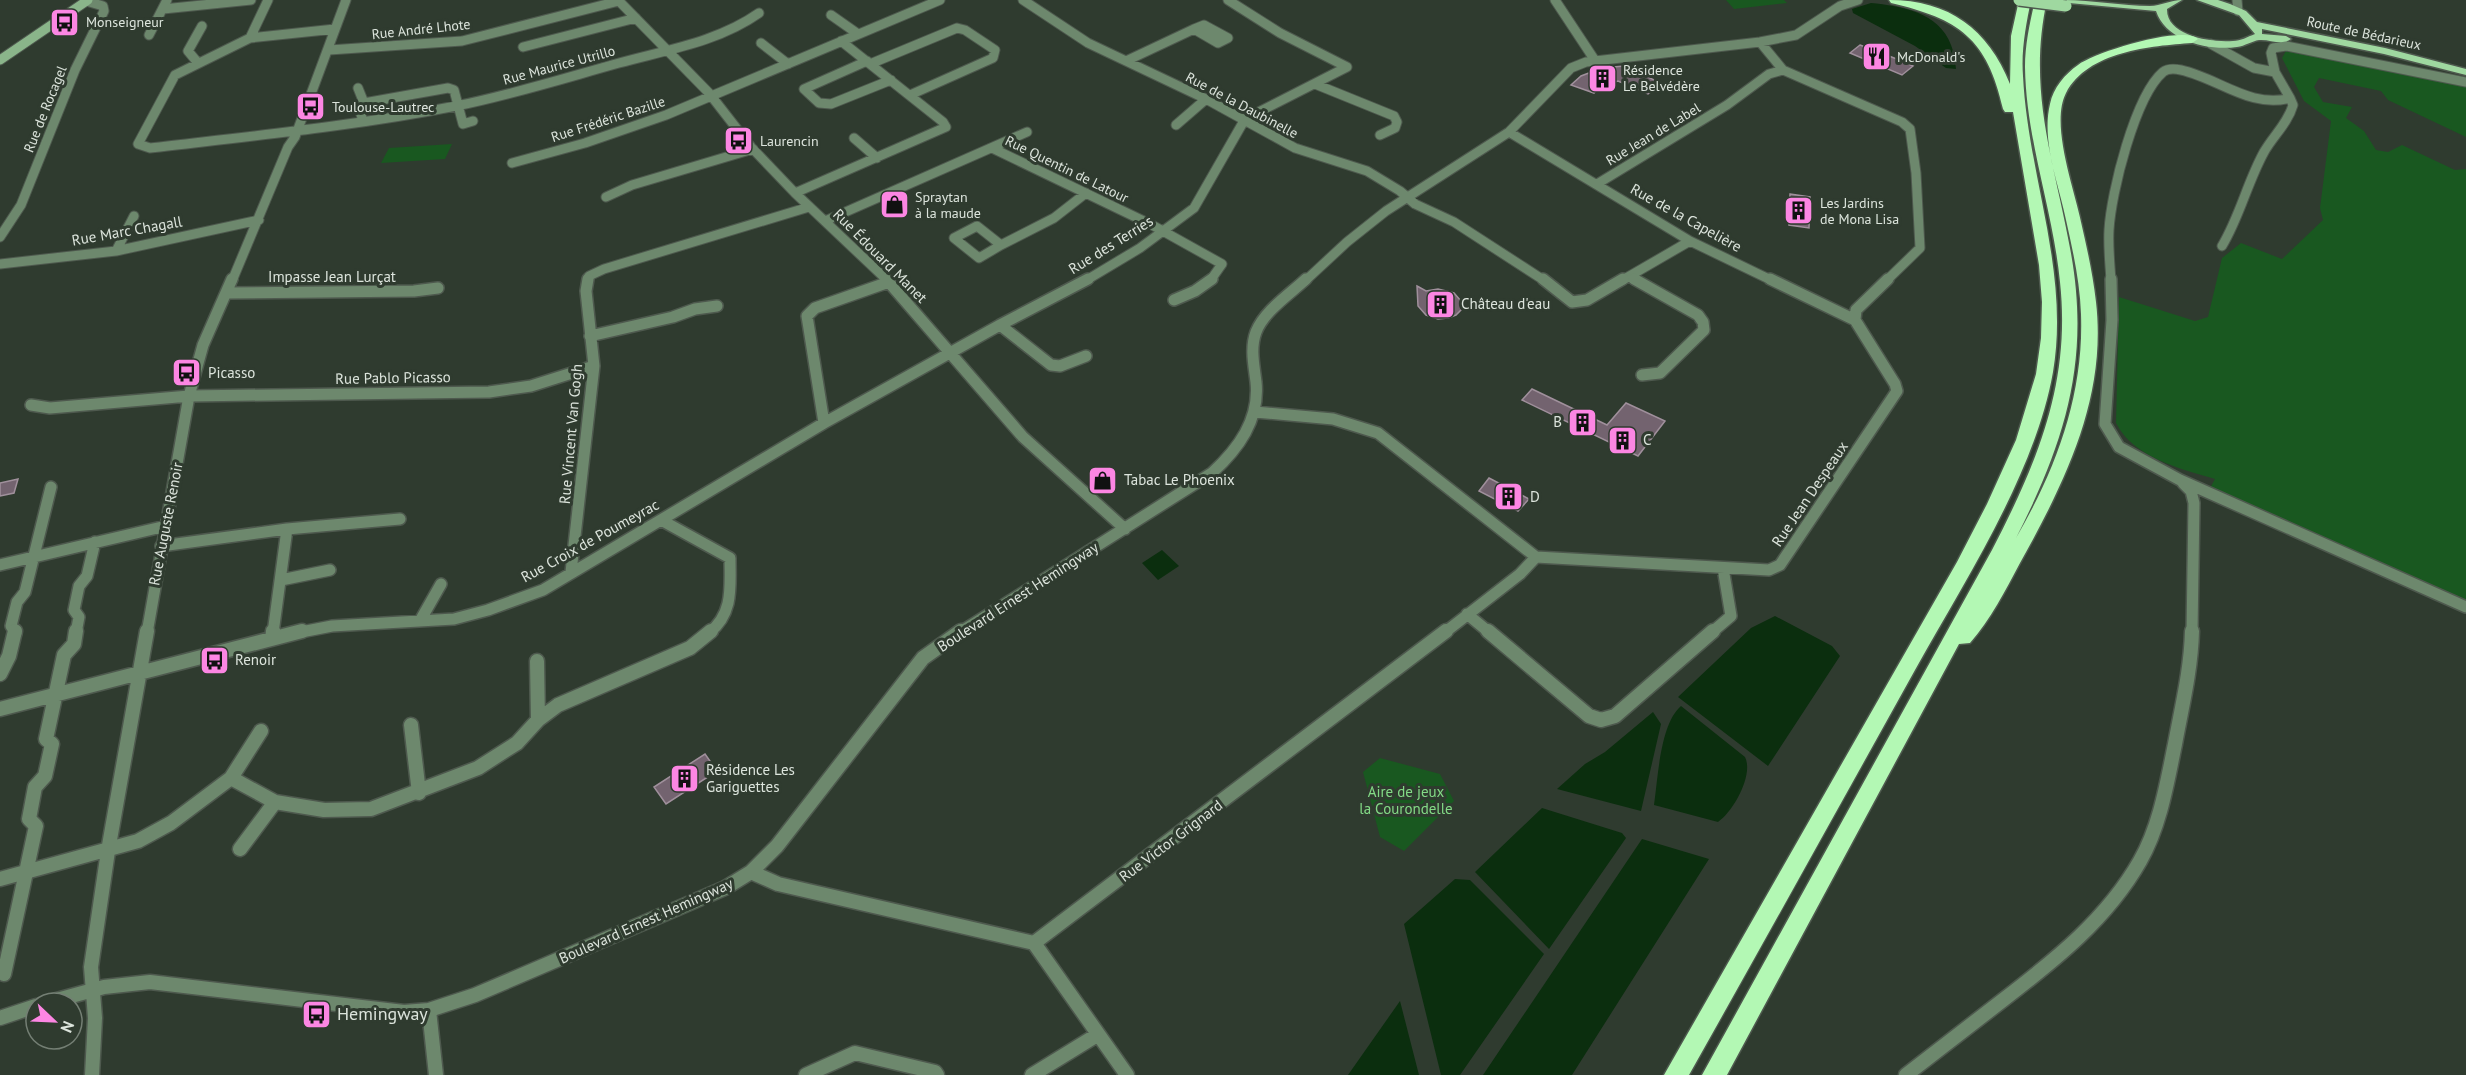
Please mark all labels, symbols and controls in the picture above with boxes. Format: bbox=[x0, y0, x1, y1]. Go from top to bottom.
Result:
bus stop icon: Monseigneur bbox=[49, 6, 81, 38]
street label: Route de Bédarieux bbox=[2305, 12, 2423, 54]
place label: Monseigneur bbox=[86, 13, 164, 31]
street label: Rue André Lhote bbox=[371, 15, 471, 43]
street label: Rue Maurice Utrillo bbox=[501, 41, 617, 89]
restaurant icon: McDonald's bbox=[1860, 41, 1892, 73]
place label: McDonald's bbox=[1897, 48, 1965, 66]
place label: Résidence Le Belvédère bbox=[1623, 61, 1700, 95]
building icon: Résidence Le Belvédère bbox=[1586, 62, 1618, 94]
street label: Rue de Rocagel bbox=[19, 63, 71, 155]
street label: Rue de la Daubinelle bbox=[1183, 68, 1301, 142]
bus stop icon: Toulouse-Lautrec bbox=[295, 91, 327, 123]
street label: Rue Frédéric Bazille bbox=[549, 92, 667, 146]
place label: Toulouse-Lautrec bbox=[332, 98, 434, 116]
street label: Rue Jean de Label bbox=[1602, 99, 1704, 169]
bus stop icon: Laurencin bbox=[723, 125, 755, 157]
street label: Rue Quentin de Latour bbox=[1002, 131, 1132, 207]
place label: Laurencin bbox=[760, 132, 819, 150]
street label: Rue de la Capelière bbox=[1627, 179, 1745, 256]
place label: Spraytan à la maude bbox=[915, 188, 981, 222]
shop icon: Spraytan à la maude bbox=[878, 189, 910, 221]
place label: Les Jardins de Mona Lisa bbox=[1820, 194, 1899, 228]
building icon: Les Jardins de Mona Lisa bbox=[1783, 195, 1815, 227]
street label: Rue Édouard Manet bbox=[829, 205, 931, 307]
street label: Rue Marc Chagall bbox=[70, 211, 184, 250]
street label: Rue des Terries bbox=[1065, 211, 1157, 278]
street label: Impasse Jean Lurçat bbox=[268, 267, 396, 286]
building icon: Château d'eau bbox=[1424, 288, 1456, 320]
place label: Château d'eau bbox=[1461, 294, 1550, 313]
bus stop icon: Picasso bbox=[171, 357, 203, 389]
place label: Picasso bbox=[208, 363, 255, 382]
street label: Rue Vincent Van Gogh bbox=[555, 363, 586, 505]
street label: Rue Pablo Picasso bbox=[335, 367, 451, 388]
building icon: B bbox=[1567, 406, 1599, 438]
place label: B bbox=[1553, 412, 1562, 431]
building icon: C bbox=[1606, 424, 1638, 456]
place label: C bbox=[1643, 430, 1652, 449]
street label: Rue Jean Despeaux bbox=[1767, 437, 1852, 550]
street label: Rue Auguste Renoir bbox=[144, 461, 187, 587]
shop icon: Tabac Le Phoenix bbox=[1087, 464, 1119, 496]
place label: Tabac Le Phoenix bbox=[1124, 470, 1235, 489]
building icon: D bbox=[1493, 481, 1525, 513]
place label: D bbox=[1530, 487, 1540, 506]
street label: Rue Croix de Poumeyrac bbox=[518, 495, 662, 586]
street label: Boulevard Ernest Hemingway bbox=[934, 537, 1102, 656]
bus stop icon: Renoir bbox=[198, 644, 230, 676]
place label: Renoir bbox=[235, 650, 276, 669]
place label: Résidence Les Gariguettes bbox=[706, 760, 795, 796]
building icon: Résidence Les Gariguettes bbox=[669, 763, 701, 795]
park label: Aire de jeux la Courondelle bbox=[1359, 782, 1453, 818]
street label: Rue Victor Grignard bbox=[1115, 796, 1226, 886]
street label: Boulevard Ernest Hemingway bbox=[556, 874, 736, 968]
north arrow bbox=[24, 991, 84, 1051]
bus stop icon: Hemingway bbox=[300, 998, 332, 1030]
place label: Hemingway bbox=[337, 1002, 428, 1025]
text: N bbox=[57, 1018, 79, 1036]

